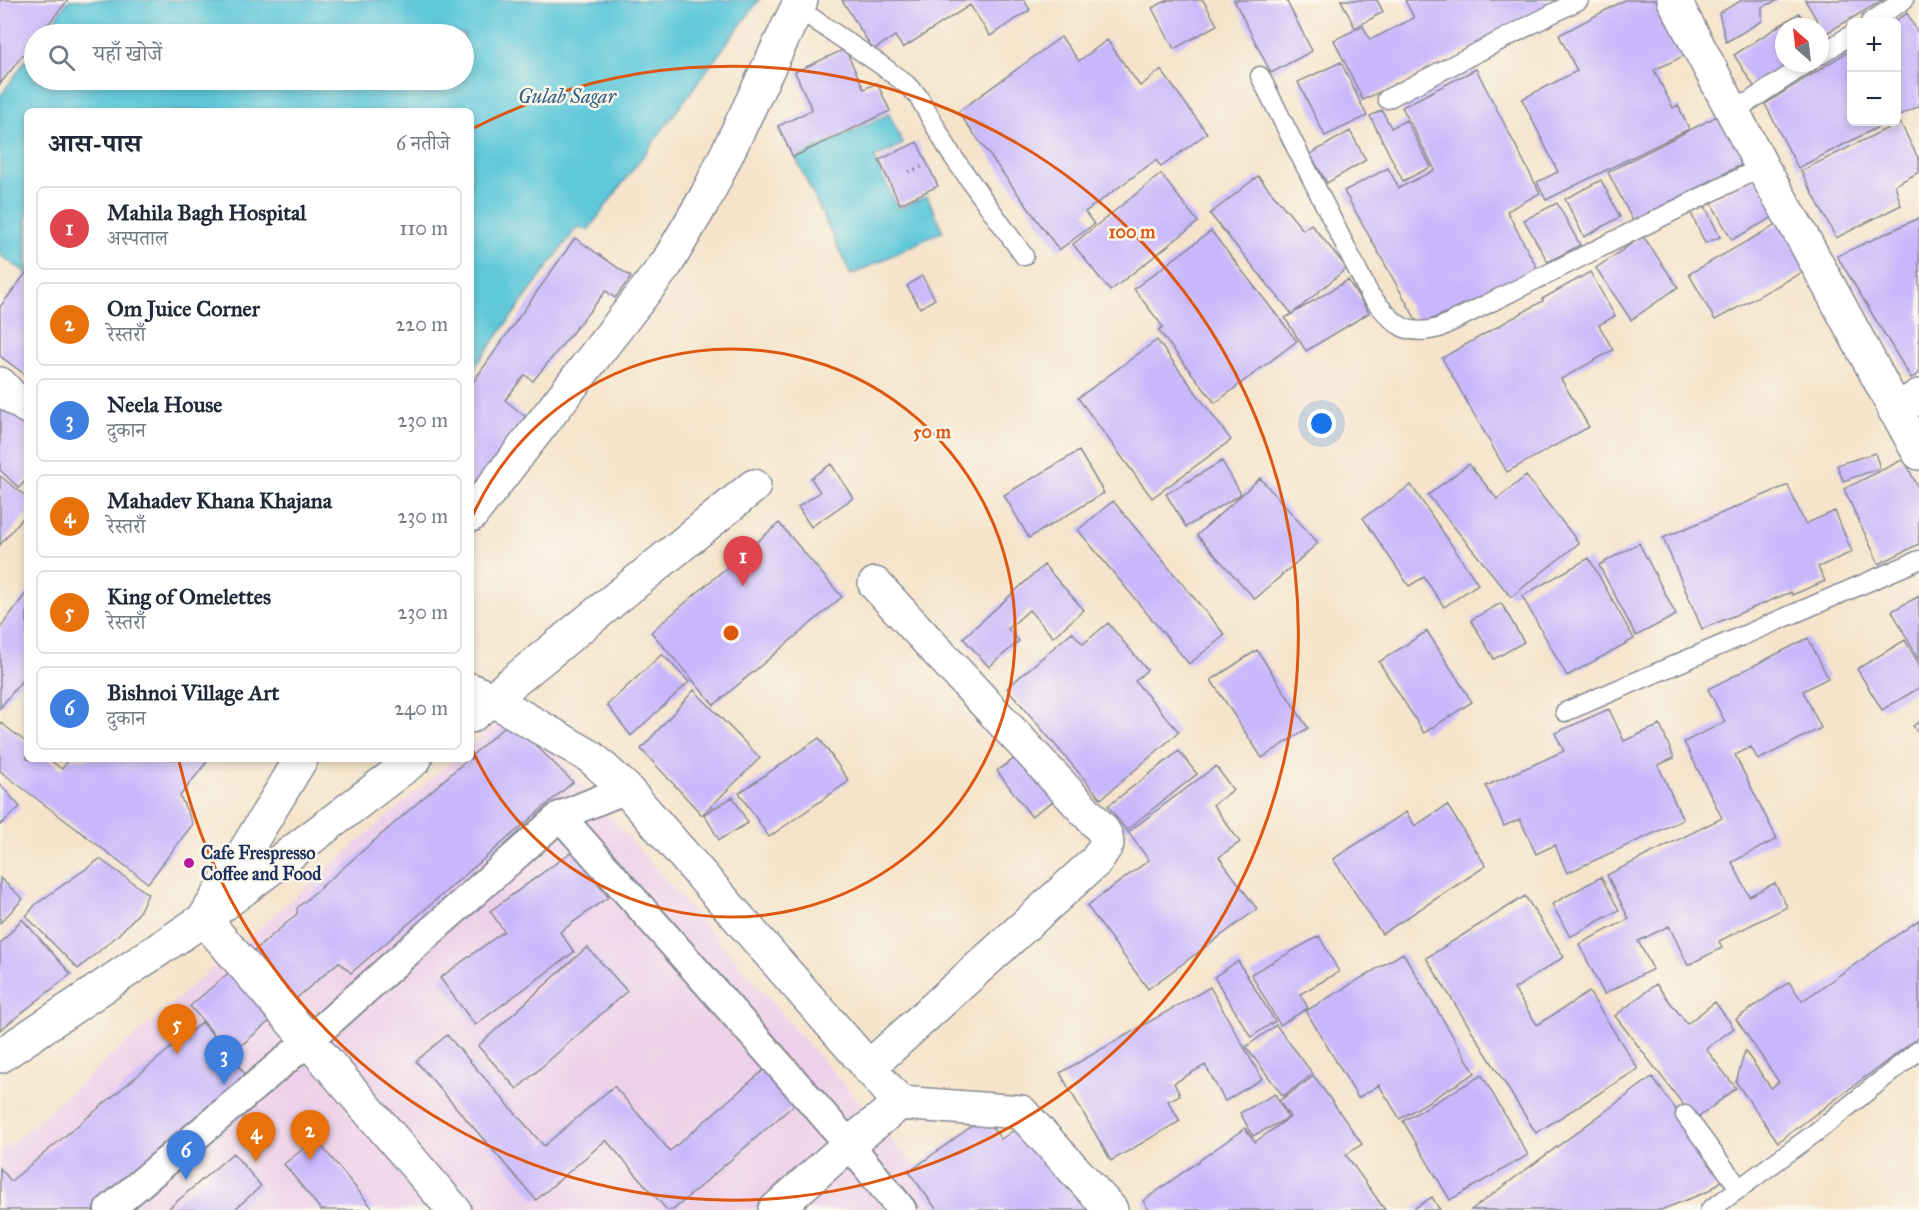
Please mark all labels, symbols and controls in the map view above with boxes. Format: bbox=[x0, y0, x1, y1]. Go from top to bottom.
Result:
north arrow bbox=[1775, 18, 1829, 72]
map controls bbox=[1847, 18, 1901, 126]
button: + bbox=[1847, 18, 1901, 72]
search box bbox=[24, 24, 474, 90]
text: यहाँ खोजें bbox=[93, 40, 162, 67]
icon: search bbox=[45, 41, 78, 74]
button: − bbox=[1847, 72, 1901, 126]
water label: Gulab Sagar bbox=[518, 84, 618, 108]
text: आस-पास bbox=[48, 127, 141, 159]
text: 6 नतीजे bbox=[396, 131, 450, 155]
text: Mahila Bagh Hospital bbox=[107, 199, 306, 226]
text: 1 bbox=[66, 216, 73, 240]
text: 110 m bbox=[400, 216, 448, 240]
text: 100 m bbox=[1109, 221, 1156, 243]
text: अस्पताल bbox=[107, 226, 168, 250]
text: Om Juice Corner bbox=[107, 295, 260, 322]
text: 2 bbox=[65, 312, 74, 336]
text: 220 m bbox=[396, 312, 448, 336]
text: रेस्तराँ bbox=[107, 322, 145, 346]
text: Neela House bbox=[107, 391, 223, 418]
text: 3 bbox=[66, 408, 74, 432]
text: 230 m bbox=[397, 408, 448, 432]
your location bbox=[1307, 409, 1336, 438]
text: दुकान bbox=[107, 418, 146, 442]
text: 50 m bbox=[913, 421, 952, 443]
text: Mahadev Khana Khajana bbox=[107, 487, 332, 514]
text: 4 bbox=[64, 504, 75, 528]
text: 230 m bbox=[397, 504, 448, 528]
text: रेस्तराँ bbox=[107, 514, 145, 538]
pin: 1 bbox=[724, 536, 762, 586]
text: King of Omelettes bbox=[107, 583, 271, 610]
text: 5 bbox=[65, 600, 74, 624]
text: 230 m bbox=[397, 600, 448, 624]
text: रेस्तराँ bbox=[107, 610, 145, 634]
centre of rings bbox=[721, 623, 741, 643]
text: Bishnoi Village Art bbox=[107, 679, 279, 706]
text: 6 bbox=[64, 696, 75, 720]
text: 240 m bbox=[394, 696, 448, 720]
text: दुकान bbox=[107, 706, 146, 730]
place label: Cafe Frespresso Coffee and Food bbox=[201, 842, 322, 885]
marker: Cafe Frespresso Coffee and Food bbox=[182, 856, 196, 870]
pin: 5 bbox=[158, 1004, 196, 1054]
pin: 3 bbox=[204, 1036, 244, 1085]
pin: 2 bbox=[290, 1110, 330, 1160]
pin: 4 bbox=[236, 1112, 276, 1162]
pin: 6 bbox=[166, 1130, 206, 1180]

